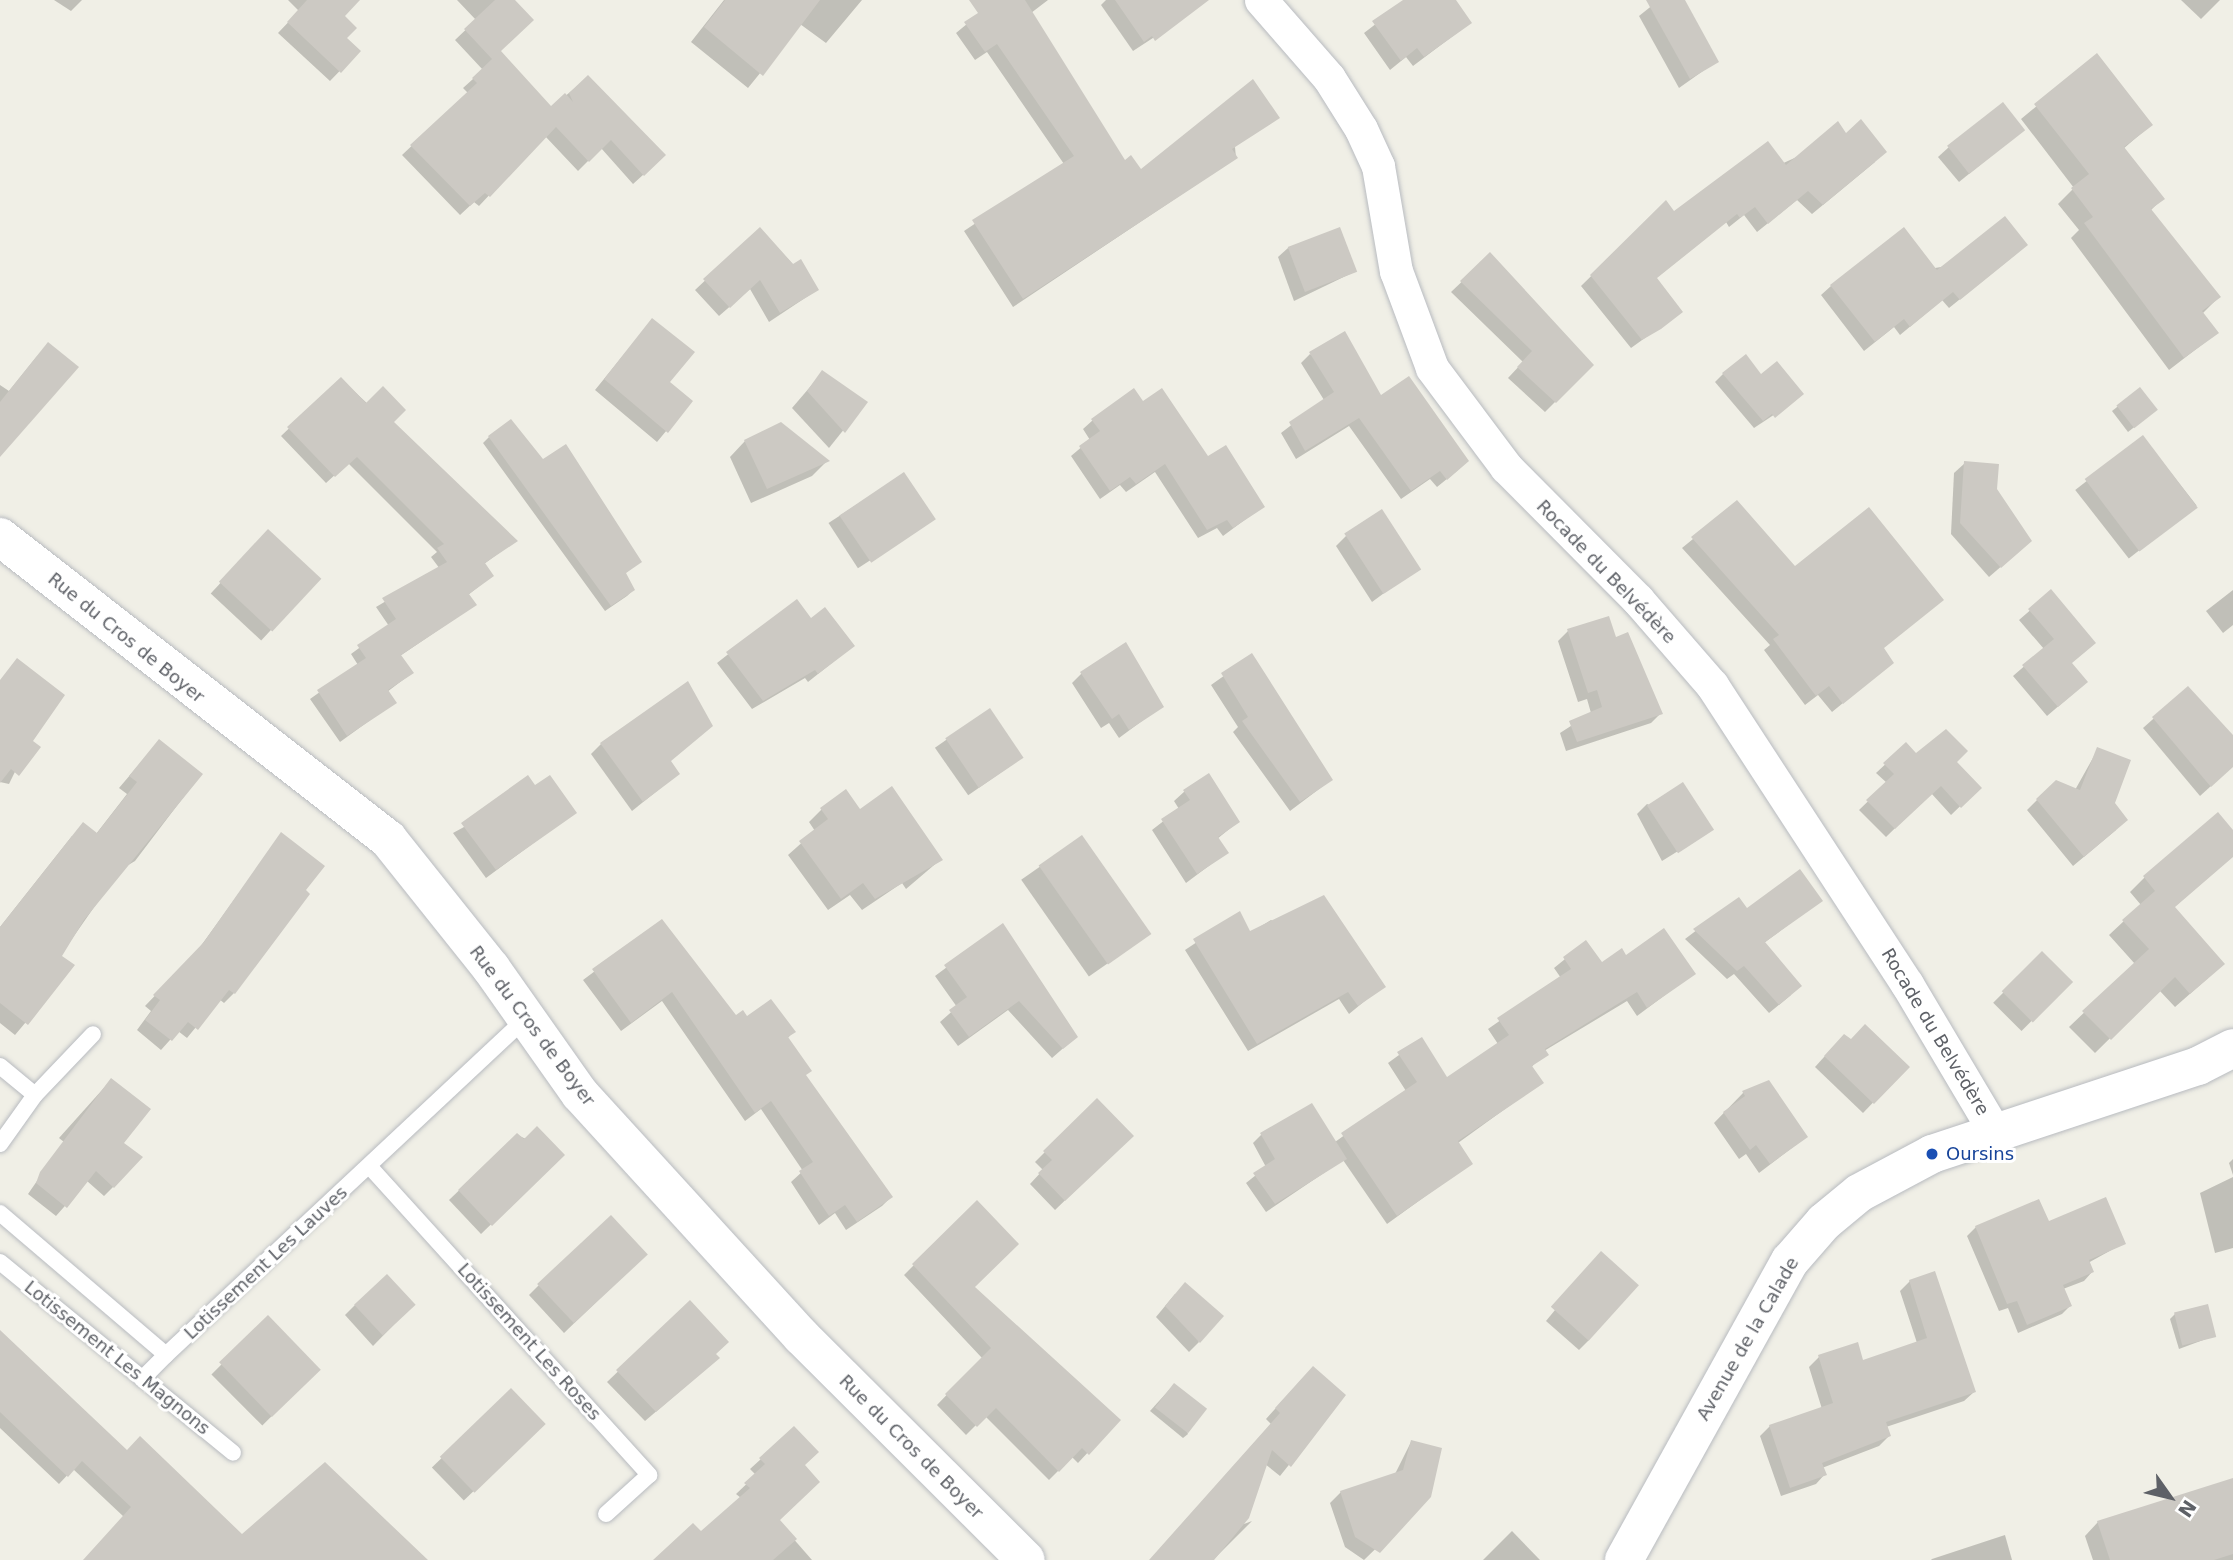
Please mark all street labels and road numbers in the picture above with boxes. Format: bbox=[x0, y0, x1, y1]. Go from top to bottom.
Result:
street label: Rocade du Belvédère bbox=[1532, 496, 1680, 648]
street label: Rue du Cros de Boyer bbox=[43, 568, 209, 708]
street label: Rue du Cros de Boyer bbox=[465, 942, 599, 1110]
street label: Rocade du Belvédère bbox=[1877, 945, 1993, 1119]
street label: Lotissement Les Lauves bbox=[180, 1182, 352, 1344]
street label: Avenue de la Calade bbox=[1692, 1254, 1804, 1424]
street label: Lotissement Les Roses bbox=[453, 1259, 605, 1425]
street label: Lotissement Les Magnons bbox=[20, 1276, 214, 1440]
street label: Rue du Cros de Boyer bbox=[834, 1370, 988, 1524]

